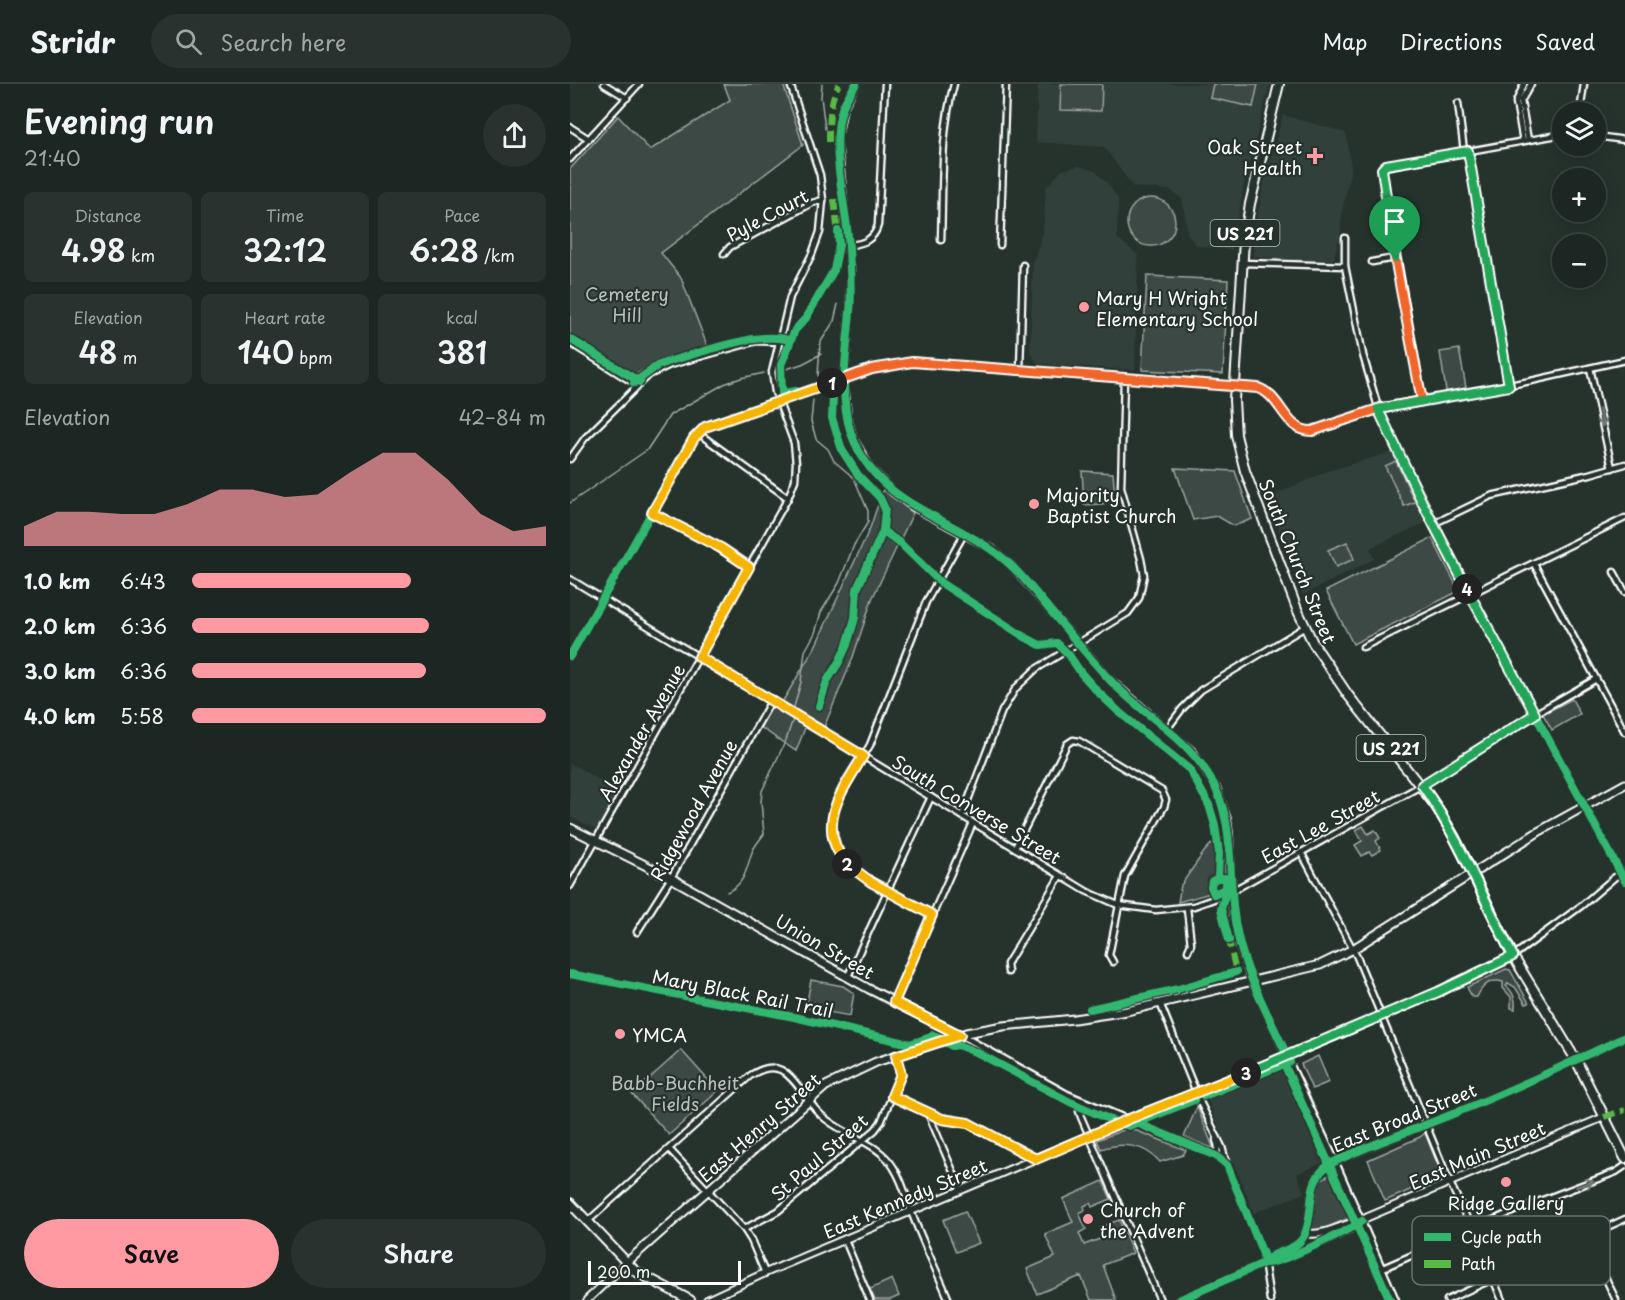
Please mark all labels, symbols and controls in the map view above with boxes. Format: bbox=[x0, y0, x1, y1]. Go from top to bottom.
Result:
search box bbox=[151, 14, 571, 68]
text: Stridr bbox=[30, 20, 115, 63]
icon: search bbox=[172, 25, 205, 58]
text: Search here bbox=[220, 25, 346, 58]
text: Map bbox=[1322, 25, 1367, 57]
text: Directions bbox=[1400, 25, 1502, 57]
text: Saved bbox=[1535, 25, 1595, 57]
text: Evening run bbox=[24, 95, 215, 145]
map controls bbox=[1552, 102, 1606, 288]
button: layers bbox=[1552, 102, 1606, 156]
button: share bbox=[483, 104, 546, 167]
place label: Oak Street Health bbox=[1207, 133, 1302, 181]
text: 21:40 bbox=[24, 143, 81, 173]
marker: Oak Street Health bbox=[1306, 147, 1324, 165]
button: + bbox=[1552, 168, 1606, 222]
street label: Pyle Court bbox=[721, 182, 813, 248]
pin bbox=[1369, 196, 1420, 258]
text: Distance bbox=[74, 203, 142, 227]
text: Time bbox=[266, 203, 304, 227]
text: Pace bbox=[444, 203, 480, 227]
icon: arrive bbox=[1378, 205, 1411, 238]
road number: US 221 bbox=[1210, 220, 1280, 246]
text: 4.98 bbox=[61, 227, 126, 272]
text: 32:12 bbox=[243, 227, 327, 272]
text: 6:28 bbox=[409, 227, 479, 272]
button: − bbox=[1552, 234, 1606, 288]
text: km bbox=[126, 243, 155, 267]
text: /km bbox=[479, 243, 515, 267]
park label: Cemetery Hill bbox=[585, 280, 669, 328]
place label: Mary H Wright Elementary School bbox=[1096, 284, 1258, 332]
marker: Mary H Wright Elementary School bbox=[1077, 300, 1091, 314]
text: Elevation bbox=[73, 305, 143, 329]
text: Heart rate bbox=[245, 305, 325, 329]
text: kcal bbox=[446, 305, 478, 329]
text: 48 bbox=[79, 329, 118, 374]
text: 140 bbox=[238, 329, 294, 374]
text: 381 bbox=[437, 329, 487, 374]
text: m bbox=[118, 345, 137, 369]
text: bpm bbox=[294, 345, 332, 369]
pin: 1 bbox=[817, 368, 847, 398]
text: 1 bbox=[828, 371, 836, 395]
text: Elevation bbox=[24, 402, 110, 432]
text: 42–84 m bbox=[459, 402, 546, 432]
one-way arrow bbox=[1596, 408, 1607, 427]
street label: South Church Street bbox=[1253, 475, 1343, 647]
place label: Majority Baptist Church bbox=[1046, 481, 1176, 529]
marker: Majority Baptist Church bbox=[1027, 497, 1041, 511]
text: 1.0 km bbox=[24, 566, 91, 596]
text: 6:43 bbox=[120, 566, 166, 596]
pin: 4 bbox=[1452, 574, 1482, 604]
text: 4 bbox=[1462, 577, 1472, 601]
text: 2.0 km bbox=[24, 611, 96, 641]
text: 6:36 bbox=[120, 611, 167, 641]
text: 3.0 km bbox=[24, 656, 96, 686]
text: 6:36 bbox=[120, 656, 167, 686]
street label: Alexander Avenue bbox=[591, 658, 691, 805]
text: 4.0 km bbox=[24, 701, 96, 731]
text: 5:58 bbox=[120, 701, 164, 731]
street label: Ridgewood Avenue bbox=[643, 734, 743, 886]
road number: US 221 bbox=[1356, 735, 1426, 761]
street label: South Converse Street bbox=[888, 748, 1066, 870]
street label: East Lee Street bbox=[1256, 782, 1384, 870]
pin: 2 bbox=[832, 849, 862, 879]
text: 2 bbox=[841, 852, 853, 876]
street label: Union Street bbox=[770, 907, 880, 985]
street label: Mary Black Rail Trail bbox=[650, 962, 836, 1024]
place label: YMCA bbox=[632, 1021, 687, 1048]
marker: YMCA bbox=[613, 1027, 627, 1041]
pin: 3 bbox=[1231, 1058, 1261, 1088]
text: 3 bbox=[1241, 1061, 1251, 1085]
street label: East Henry Street bbox=[692, 1066, 826, 1188]
park label: Babb-Buchheit Fields bbox=[611, 1069, 739, 1117]
street label: East Broad Street bbox=[1328, 1076, 1480, 1158]
street label: St Paul Street bbox=[765, 1107, 873, 1207]
street label: East Main Street bbox=[1405, 1114, 1549, 1196]
street label: East Kennedy Street bbox=[819, 1151, 991, 1245]
marker: Ridge Gallery bbox=[1499, 1175, 1513, 1189]
one-way arrow bbox=[1575, 1178, 1593, 1189]
place label: Ridge Gallery bbox=[1448, 1189, 1564, 1216]
place label: Church of the Advent bbox=[1100, 1196, 1194, 1244]
marker: Church of the Advent bbox=[1081, 1212, 1095, 1226]
legend bbox=[1412, 1216, 1610, 1285]
button: Save bbox=[24, 1219, 279, 1288]
button: Share bbox=[291, 1219, 546, 1288]
text: Cycle path bbox=[1461, 1224, 1542, 1248]
text: Path bbox=[1461, 1251, 1496, 1275]
scale bar bbox=[588, 1258, 741, 1286]
text: 200 m bbox=[597, 1259, 650, 1283]

